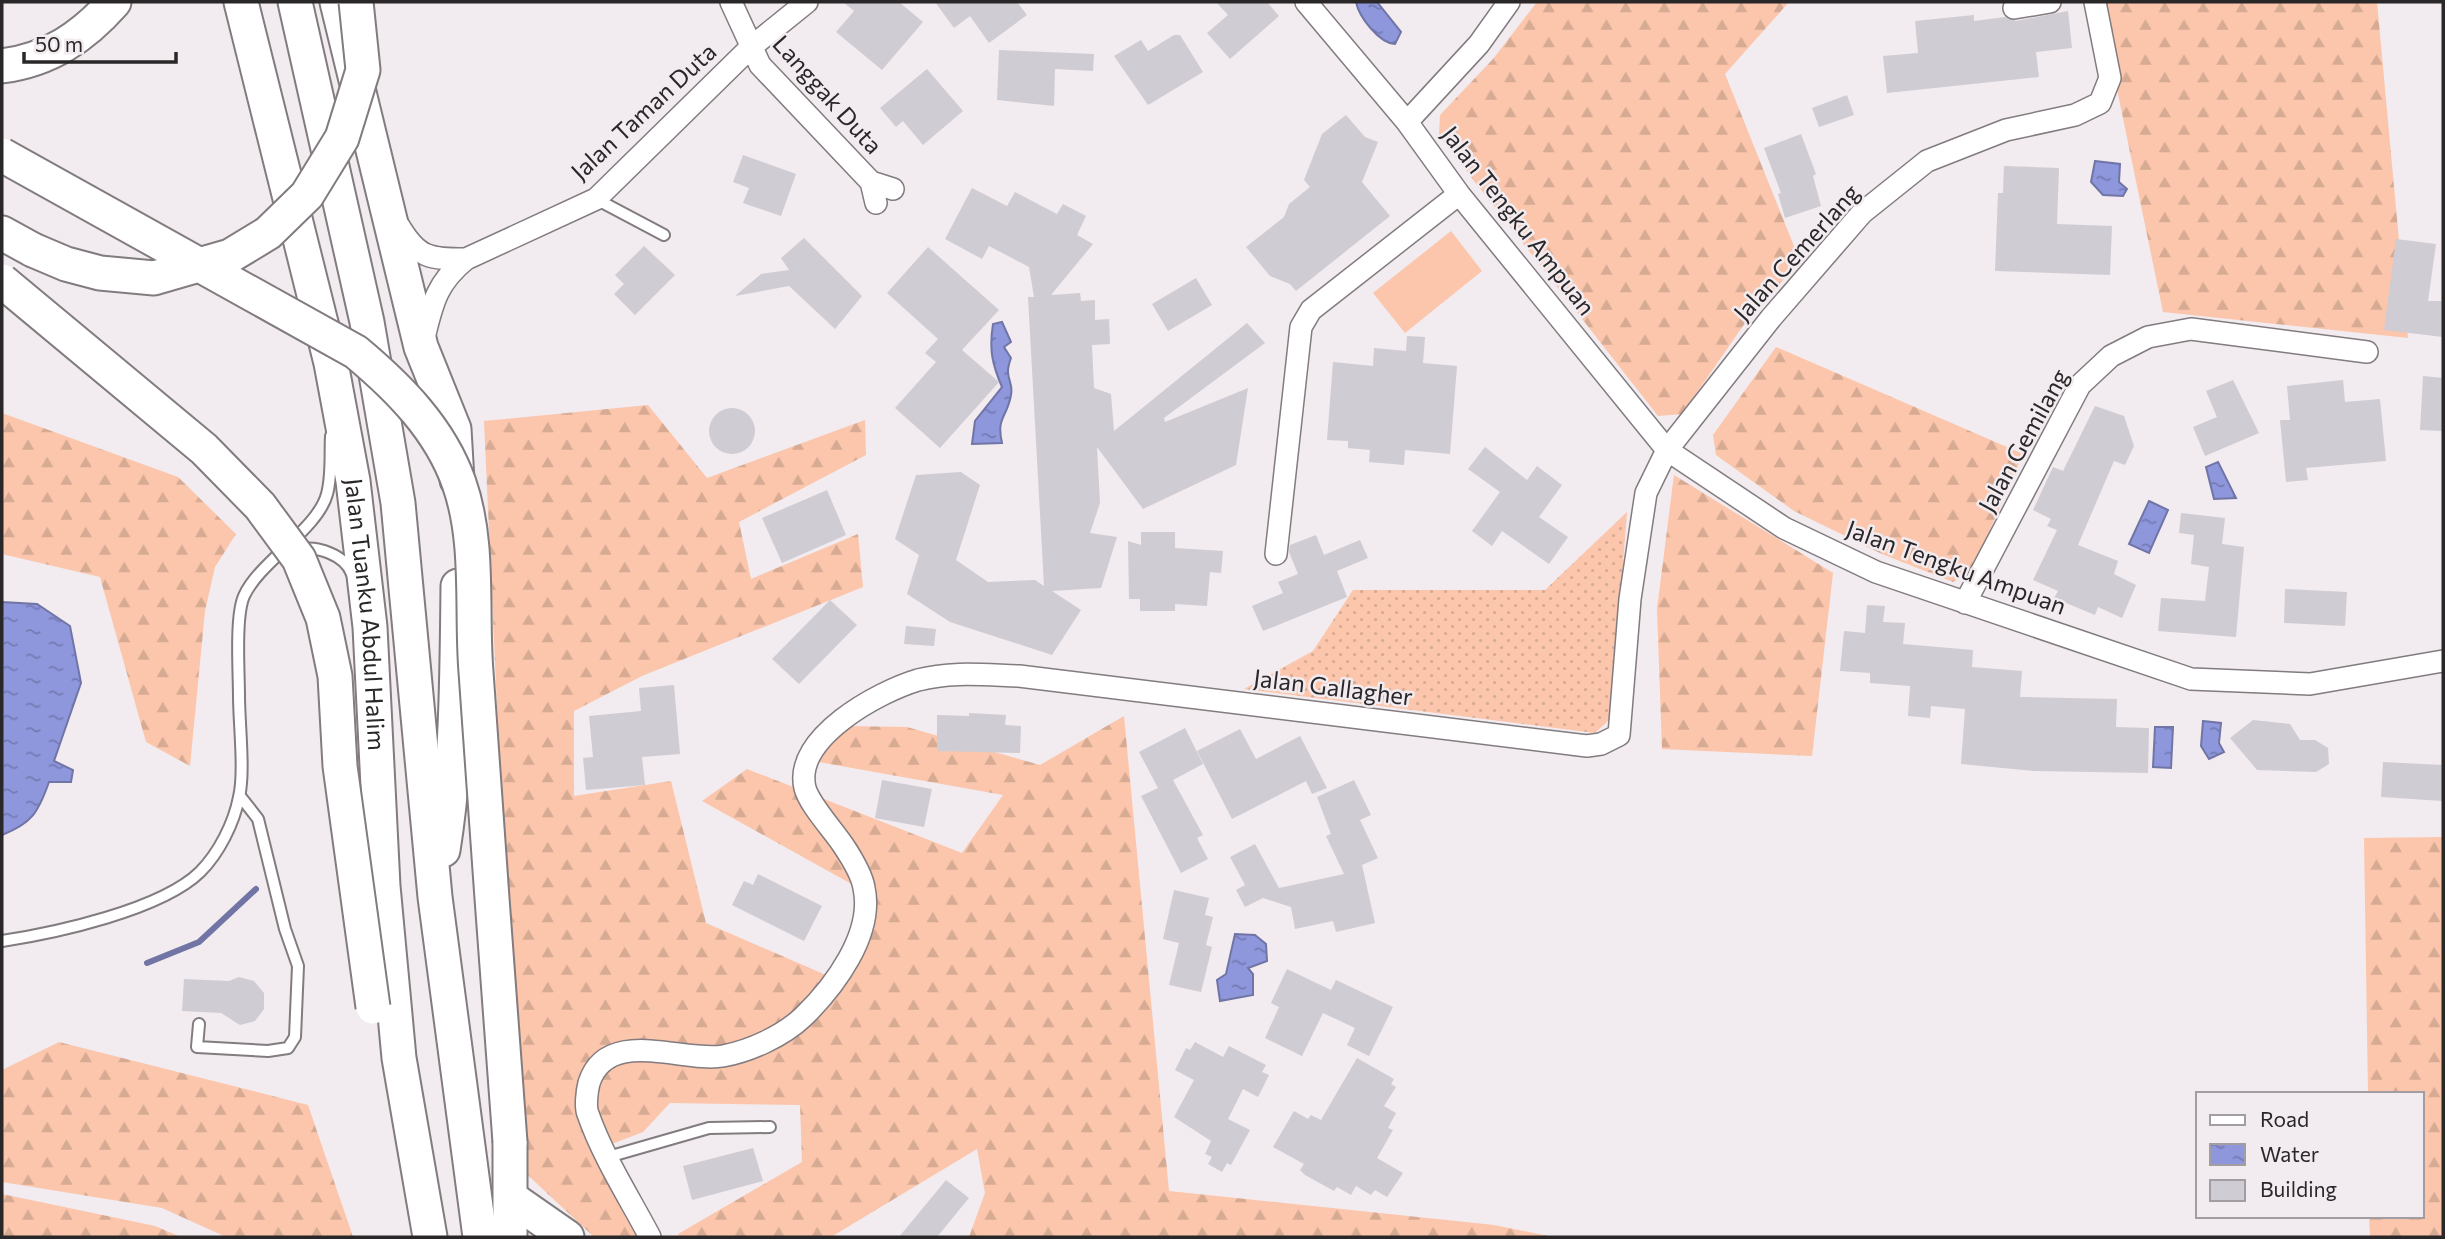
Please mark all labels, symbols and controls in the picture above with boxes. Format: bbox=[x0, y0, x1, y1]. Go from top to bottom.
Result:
scale bar bbox=[24, 21, 177, 65]
street label: Langgak Duta bbox=[767, 29, 889, 159]
text: 50 m bbox=[35, 31, 83, 56]
street label: Jalan Taman Duta bbox=[564, 36, 722, 186]
street label: Jalan Tengku Ampuan bbox=[1436, 120, 1602, 320]
street label: Jalan Cemerlang bbox=[1727, 178, 1865, 326]
street label: Jalan Gemilang bbox=[1971, 364, 2074, 517]
street label: Jalan Tuanku Abdul Halim bbox=[340, 476, 392, 751]
street label: Jalan Tengku Ampuan bbox=[1843, 513, 2070, 620]
street label: Jalan Gallagher bbox=[1252, 662, 1415, 711]
legend bbox=[2196, 1092, 2424, 1218]
text: Road bbox=[2260, 1106, 2309, 1131]
text: Water bbox=[2260, 1141, 2319, 1166]
text: Building bbox=[2260, 1176, 2337, 1201]

